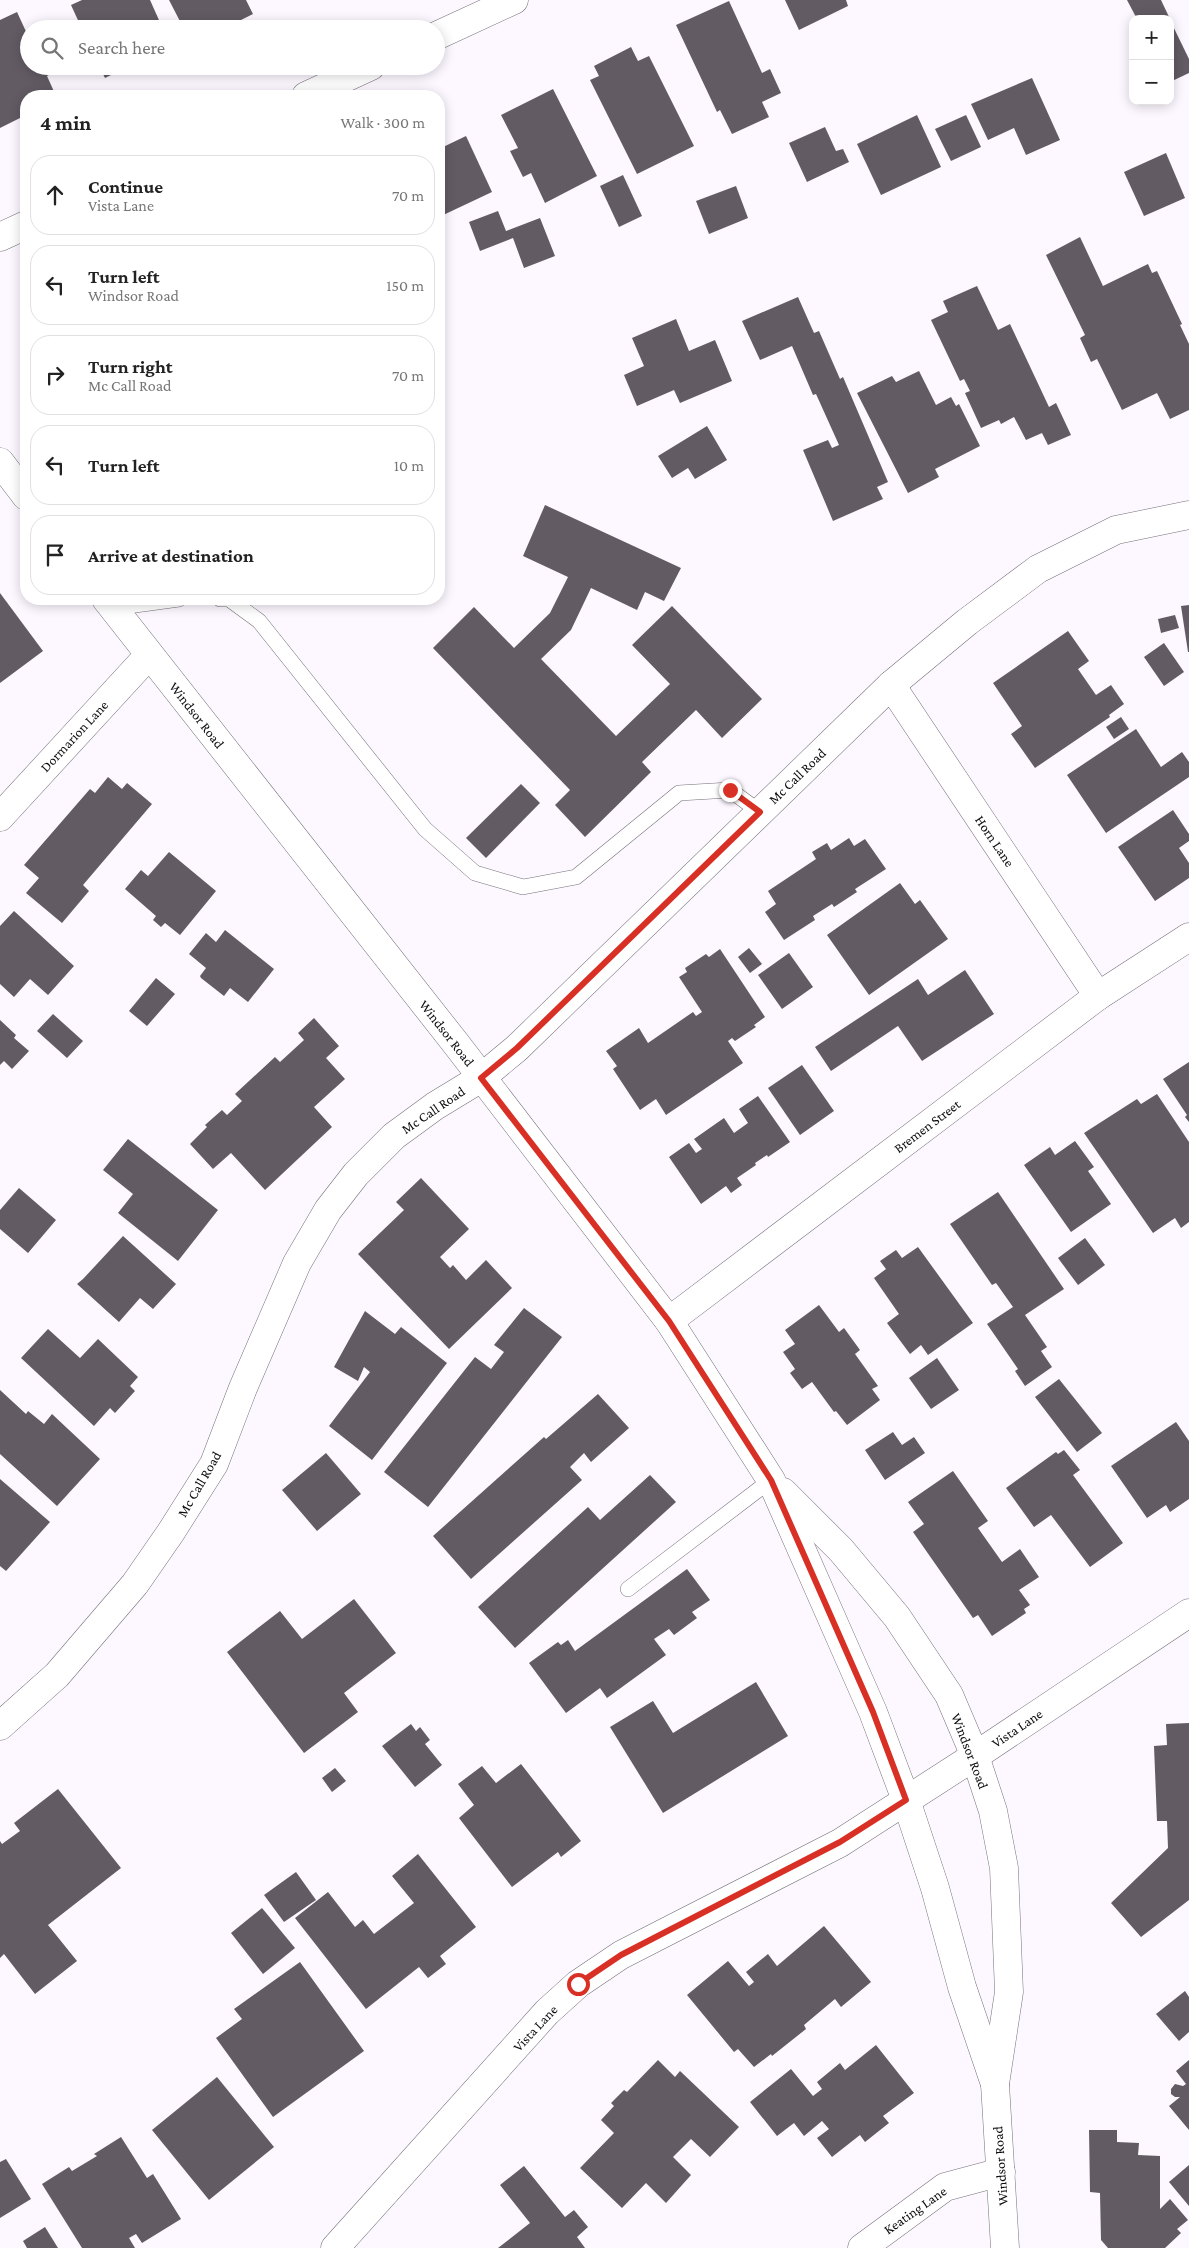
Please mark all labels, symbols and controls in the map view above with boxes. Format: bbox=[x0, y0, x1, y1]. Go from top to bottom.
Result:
map controls bbox=[1129, 15, 1174, 105]
button: + bbox=[1129, 15, 1174, 60]
search box bbox=[20, 20, 445, 75]
icon: search bbox=[38, 34, 66, 62]
text: Search here bbox=[78, 37, 165, 58]
button: − bbox=[1129, 60, 1174, 105]
text: 4 min bbox=[40, 111, 91, 135]
text: Walk · 300 m bbox=[340, 114, 425, 131]
text: Continue bbox=[88, 176, 163, 197]
icon: ahead bbox=[41, 181, 69, 209]
text: 70 m bbox=[392, 187, 424, 204]
text: Vista Lane bbox=[88, 197, 154, 214]
text: Turn left bbox=[88, 266, 160, 287]
icon: left bbox=[41, 271, 69, 299]
text: 150 m bbox=[386, 277, 424, 294]
text: Windsor Road bbox=[88, 287, 179, 304]
text: Turn right bbox=[88, 356, 173, 377]
icon: right bbox=[41, 361, 69, 389]
text: 70 m bbox=[392, 367, 424, 384]
text: Mc Call Road bbox=[88, 377, 172, 394]
icon: left bbox=[41, 451, 69, 479]
text: Turn left bbox=[88, 455, 160, 476]
text: 10 m bbox=[394, 457, 424, 474]
icon: arrive bbox=[41, 541, 69, 569]
text: Arrive at destination bbox=[88, 545, 254, 566]
street label: Windsor Road bbox=[166, 679, 228, 752]
street label: Dormarion Lane bbox=[37, 697, 111, 775]
street label: Mc Call Road bbox=[765, 744, 829, 807]
route end bbox=[719, 779, 742, 802]
street label: Horn Lane bbox=[972, 812, 1018, 870]
street label: Windsor Road bbox=[416, 997, 478, 1070]
street label: Mc Call Road bbox=[398, 1083, 468, 1137]
street label: Bremen Street bbox=[891, 1096, 964, 1156]
street label: Mc Call Road bbox=[174, 1448, 225, 1520]
street label: Vista Lane bbox=[989, 1705, 1045, 1751]
street label: Windsor Road bbox=[948, 1711, 992, 1792]
route start bbox=[567, 1973, 590, 1996]
street label: Vista Lane bbox=[509, 2001, 561, 2055]
street label: Windsor Road bbox=[989, 2125, 1011, 2206]
street label: Keating Lane bbox=[881, 2183, 949, 2237]

